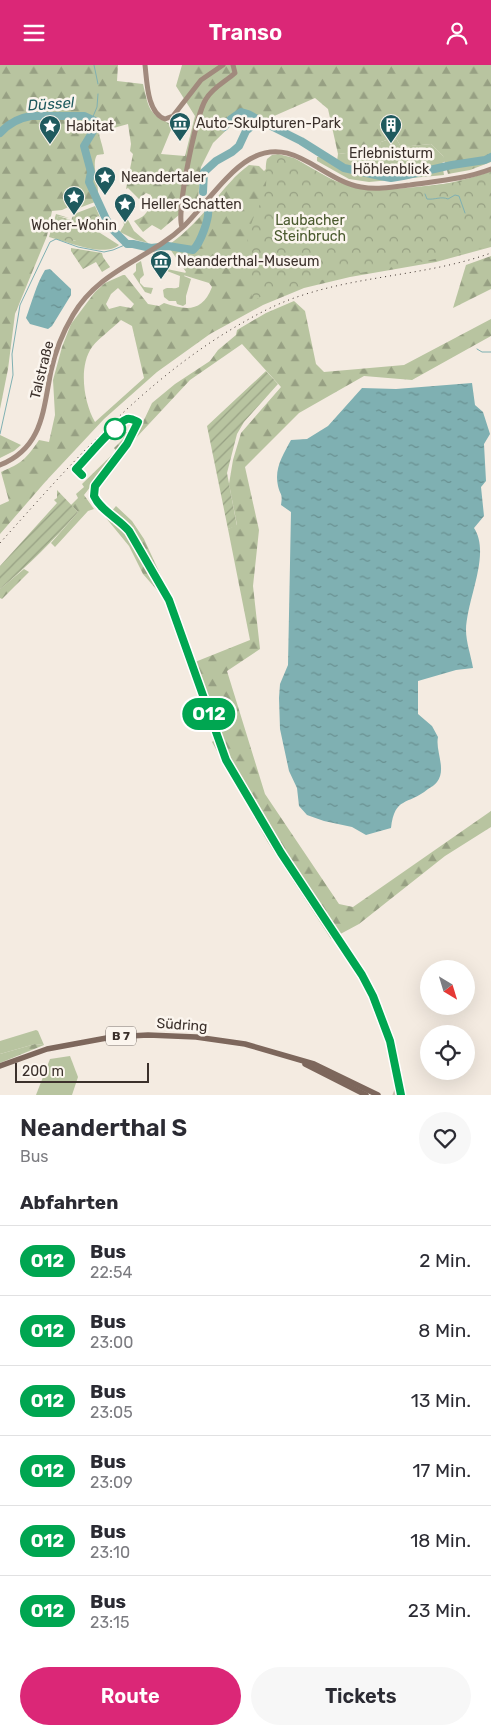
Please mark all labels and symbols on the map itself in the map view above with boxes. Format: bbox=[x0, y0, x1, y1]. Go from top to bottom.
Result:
water label: Düssel bbox=[27, 93, 75, 115]
museum icon: Auto-Skulpturen-Park bbox=[168, 111, 192, 142]
building icon: Erlebnisturm Höhlenblick bbox=[379, 113, 403, 144]
place icon: Habitat bbox=[38, 114, 62, 145]
place label: Auto-Skulpturen-Park bbox=[196, 115, 342, 132]
place label: Habitat bbox=[66, 118, 115, 135]
place label: Erlebnisturm Höhlenblick bbox=[349, 145, 433, 178]
place icon: Neandertaler bbox=[93, 165, 117, 196]
place label: Neandertaler bbox=[121, 169, 207, 186]
place icon: Woher-Wohin bbox=[62, 185, 86, 216]
place icon: Heller Schatten bbox=[113, 192, 137, 223]
place label: Heller Schatten bbox=[141, 196, 242, 213]
park label: Laubacher Steinbruch bbox=[274, 212, 346, 245]
place label: Woher-Wohin bbox=[31, 217, 117, 234]
museum icon: Neanderthal-Museum bbox=[149, 249, 173, 280]
place label: Neanderthal-Museum bbox=[177, 253, 319, 270]
street label: Talstraße bbox=[27, 339, 57, 401]
unlabelled marker bbox=[104, 418, 126, 440]
line badge: O12 bbox=[180, 698, 238, 730]
north arrow bbox=[420, 960, 475, 1015]
street label: Südring bbox=[156, 1015, 208, 1035]
road number: B 7 bbox=[106, 1026, 136, 1045]
scale bar bbox=[15, 1060, 149, 1083]

